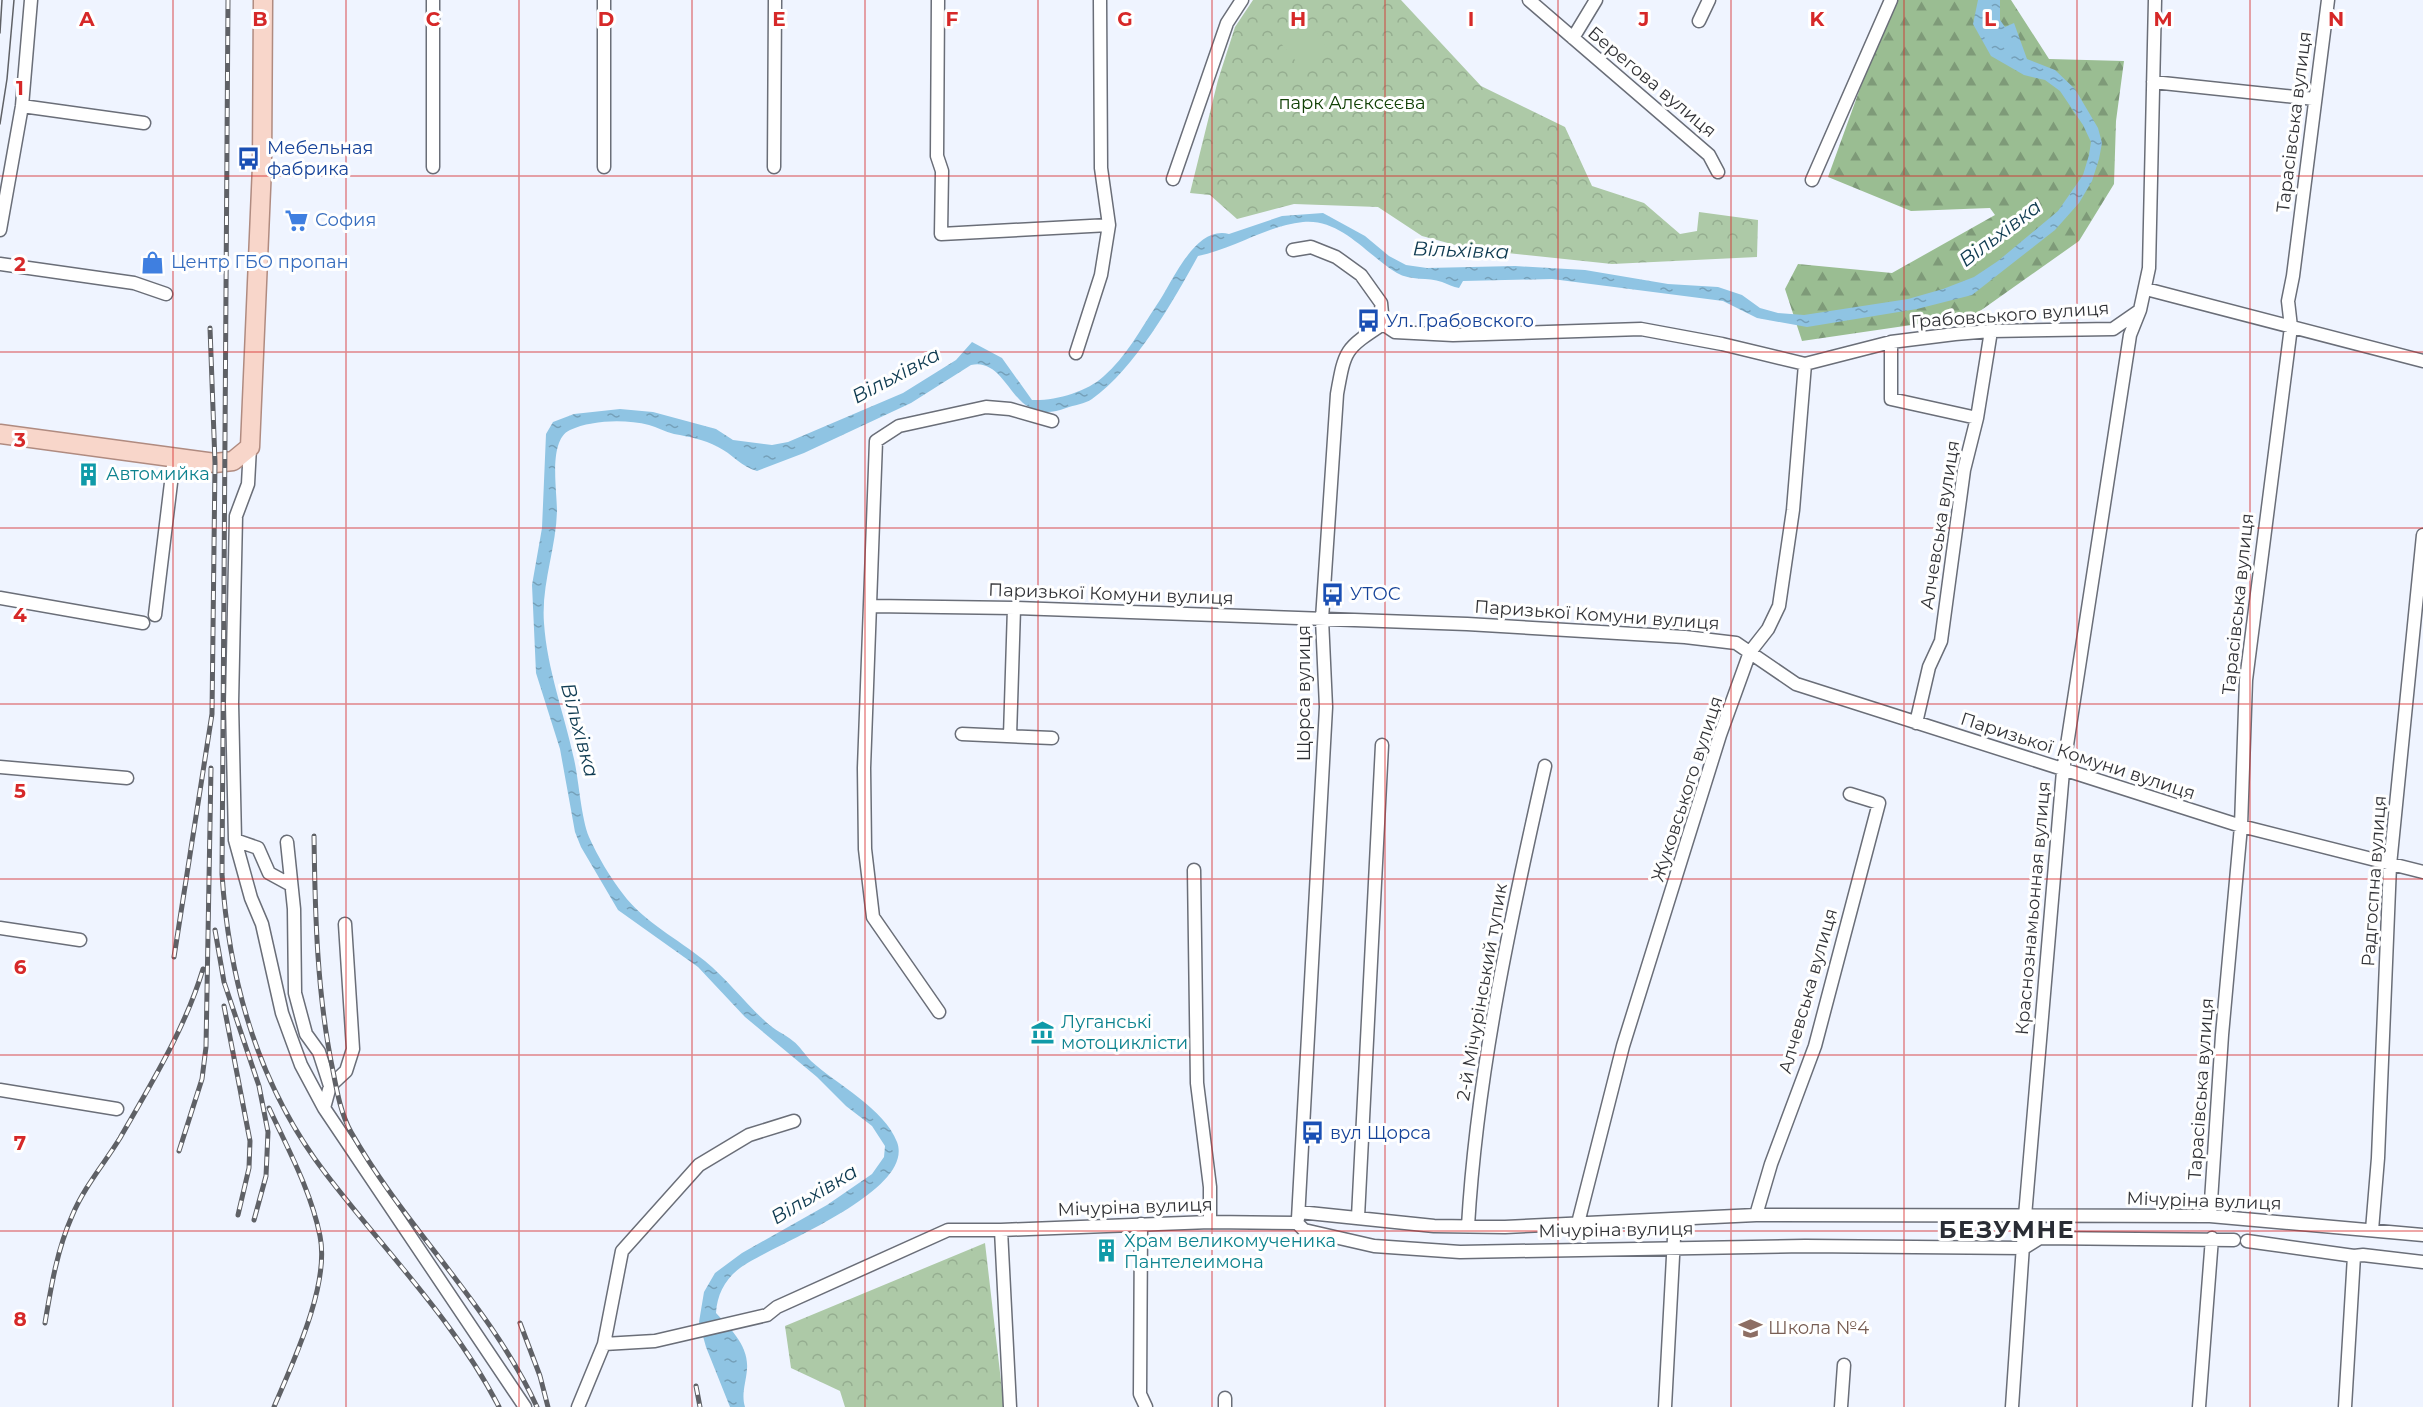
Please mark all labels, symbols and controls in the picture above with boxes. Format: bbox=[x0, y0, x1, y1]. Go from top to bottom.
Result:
text: A bbox=[78, 7, 95, 31]
text: B bbox=[252, 7, 268, 31]
text: C bbox=[426, 7, 441, 31]
text: D bbox=[598, 7, 614, 31]
text: E bbox=[772, 7, 786, 31]
text: F bbox=[946, 7, 959, 31]
text: G bbox=[1117, 7, 1133, 31]
text: H bbox=[1290, 7, 1306, 31]
text: I bbox=[1468, 7, 1474, 31]
text: J bbox=[1638, 7, 1649, 31]
text: K bbox=[1810, 7, 1826, 31]
text: L bbox=[1984, 7, 1996, 31]
text: M bbox=[2153, 7, 2173, 31]
text: N bbox=[2328, 7, 2344, 31]
street label: Берегова вулиця bbox=[1583, 22, 1721, 142]
street label: Тарасівська вулиця bbox=[2272, 30, 2316, 214]
text: 1 bbox=[16, 76, 24, 100]
park label: парк Алєксєєва bbox=[1278, 92, 1426, 114]
place label: Мебельная фабрика bbox=[267, 137, 373, 180]
bus stop icon: Мебельная фабрика bbox=[236, 145, 262, 171]
water label: Вільхівка bbox=[1954, 194, 2046, 272]
supermarket icon: София bbox=[284, 207, 310, 233]
place label: София bbox=[315, 209, 376, 231]
water label: Вільхівка bbox=[1412, 236, 1510, 264]
shop icon: Центр ГБО пропан bbox=[140, 249, 166, 275]
place label: Центр ГБО пропан bbox=[171, 251, 349, 273]
text: 2 bbox=[14, 252, 26, 276]
street label: Грабовського вулиця bbox=[1910, 297, 2110, 333]
bus stop icon: Ул. Грабовского bbox=[1355, 308, 1381, 334]
place label: Ул. Грабовского bbox=[1386, 310, 1534, 332]
water label: Вільхівка bbox=[848, 342, 944, 408]
text: 3 bbox=[13, 428, 26, 452]
street label: Алчевська вулиця bbox=[1916, 439, 1964, 611]
building icon: Автомийка bbox=[75, 461, 101, 487]
place label: Автомийка bbox=[106, 463, 210, 485]
street label: Тарасівська вулиця bbox=[2218, 512, 2258, 696]
street label: Паризької Комуни вулиця bbox=[988, 579, 1234, 609]
bus stop icon: УТОС bbox=[1319, 581, 1345, 607]
place label: УТОС bbox=[1350, 583, 1401, 605]
street label: Паризької Комуни вулиця bbox=[1474, 595, 1720, 635]
text: 4 bbox=[13, 603, 27, 627]
street label: Щорса вулиця bbox=[1293, 625, 1315, 761]
water label: Вільхівка bbox=[556, 680, 604, 780]
street label: Жуковського вулиця bbox=[1647, 693, 1727, 885]
street label: Паризької Комуни вулиця bbox=[1958, 708, 2198, 804]
text: 5 bbox=[14, 779, 26, 803]
street label: Краснознамьонная вулиця bbox=[2011, 780, 2055, 1036]
street label: Радгоспна вулиця bbox=[2357, 795, 2391, 967]
street label: 2-й Мічурінський тупик bbox=[1452, 881, 1512, 1102]
street label: Алчевська вулиця bbox=[1774, 906, 1842, 1076]
text: 6 bbox=[14, 955, 27, 979]
street label: Тарасівська вулиця bbox=[2184, 997, 2218, 1181]
place label: Луганські мотоциклісти bbox=[1061, 1011, 1188, 1054]
museum icon: Луганські мотоциклісти bbox=[1030, 1019, 1056, 1045]
bus stop icon: вул Щорса bbox=[1299, 1120, 1325, 1146]
place label: вул Щорса bbox=[1330, 1122, 1431, 1144]
text: 7 bbox=[14, 1131, 26, 1155]
water label: Вільхівка bbox=[766, 1159, 862, 1229]
street label: Мічуріна вулиця bbox=[2126, 1187, 2282, 1215]
street label: Мічуріна вулиця bbox=[1057, 1193, 1213, 1221]
district label: БЕЗУМНЕ bbox=[1939, 1215, 2075, 1244]
street label: Мічуріна вулиця bbox=[1538, 1218, 1694, 1242]
place label: Храм великомученика Пантелеимона bbox=[1124, 1230, 1336, 1273]
building icon: Храм великомученика Пантелеимона bbox=[1093, 1238, 1119, 1264]
text: 8 bbox=[13, 1307, 27, 1331]
school or university icon: Школа №4 bbox=[1737, 1315, 1763, 1341]
place label: Школа №4 bbox=[1768, 1317, 1869, 1339]

